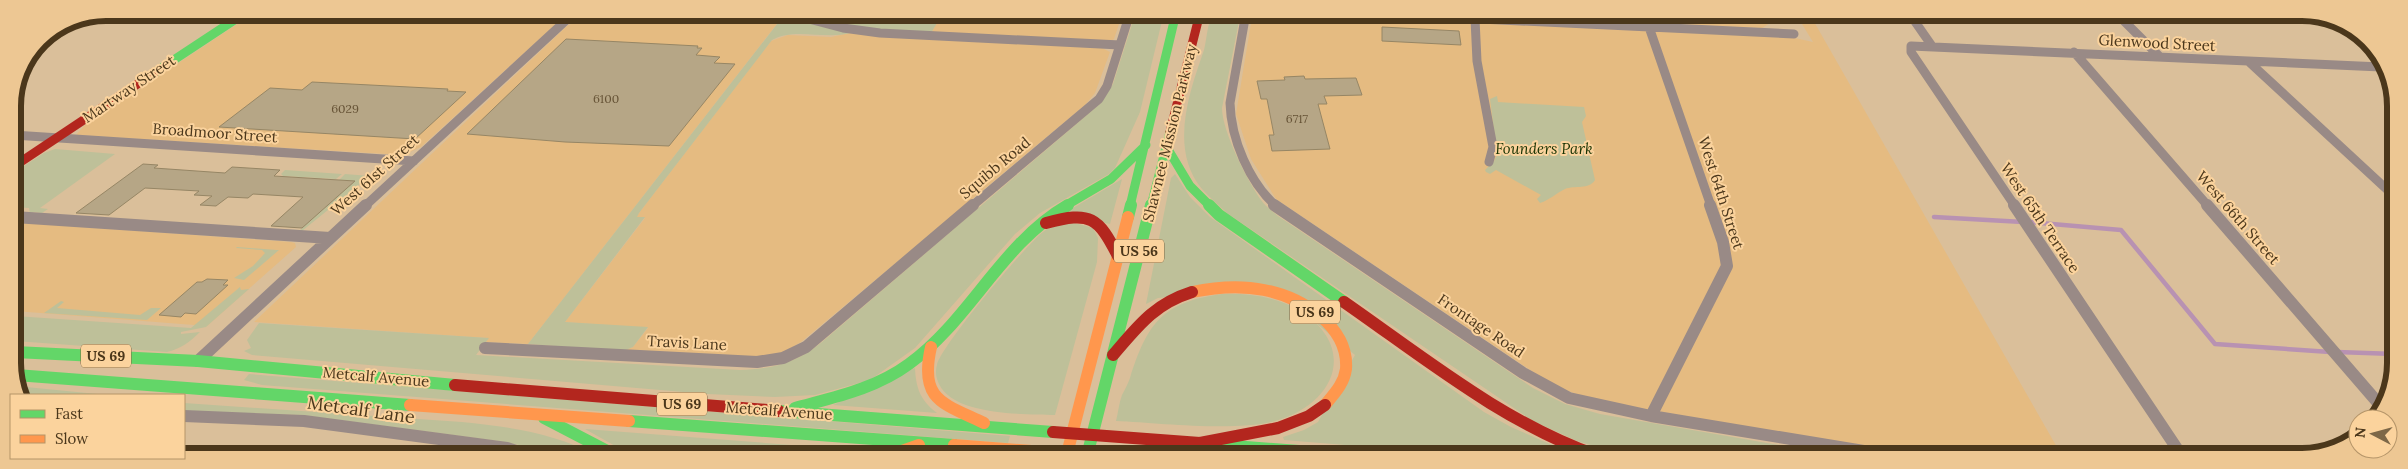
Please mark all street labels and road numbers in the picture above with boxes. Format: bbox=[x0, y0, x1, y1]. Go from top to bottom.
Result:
street label: Glenwood Street bbox=[2098, 30, 2216, 55]
street label: Shawnee Mission Parkway bbox=[1138, 42, 1201, 224]
street label: Martway Street bbox=[79, 50, 179, 127]
street label: Broadmoor Street bbox=[152, 119, 278, 146]
street label: West 61st Street bbox=[326, 130, 423, 219]
street label: Squibb Road bbox=[955, 133, 1034, 203]
street label: West 64th Street bbox=[1694, 134, 1749, 252]
street label: West 65th Terrace bbox=[1997, 159, 2084, 276]
street label: West 66th Street bbox=[2193, 167, 2284, 268]
road number: US 56 bbox=[1114, 240, 1164, 262]
street label: Frontage Road bbox=[1434, 290, 1528, 362]
road number: US 69 bbox=[1290, 300, 1340, 324]
street label: Travis Lane bbox=[647, 331, 727, 354]
road number: US 69 bbox=[81, 344, 131, 368]
street label: Metcalf Avenue bbox=[322, 362, 430, 391]
street label: Metcalf Lane bbox=[306, 391, 417, 428]
road number: US 69 bbox=[657, 392, 707, 416]
street label: Metcalf Avenue bbox=[725, 397, 833, 424]

